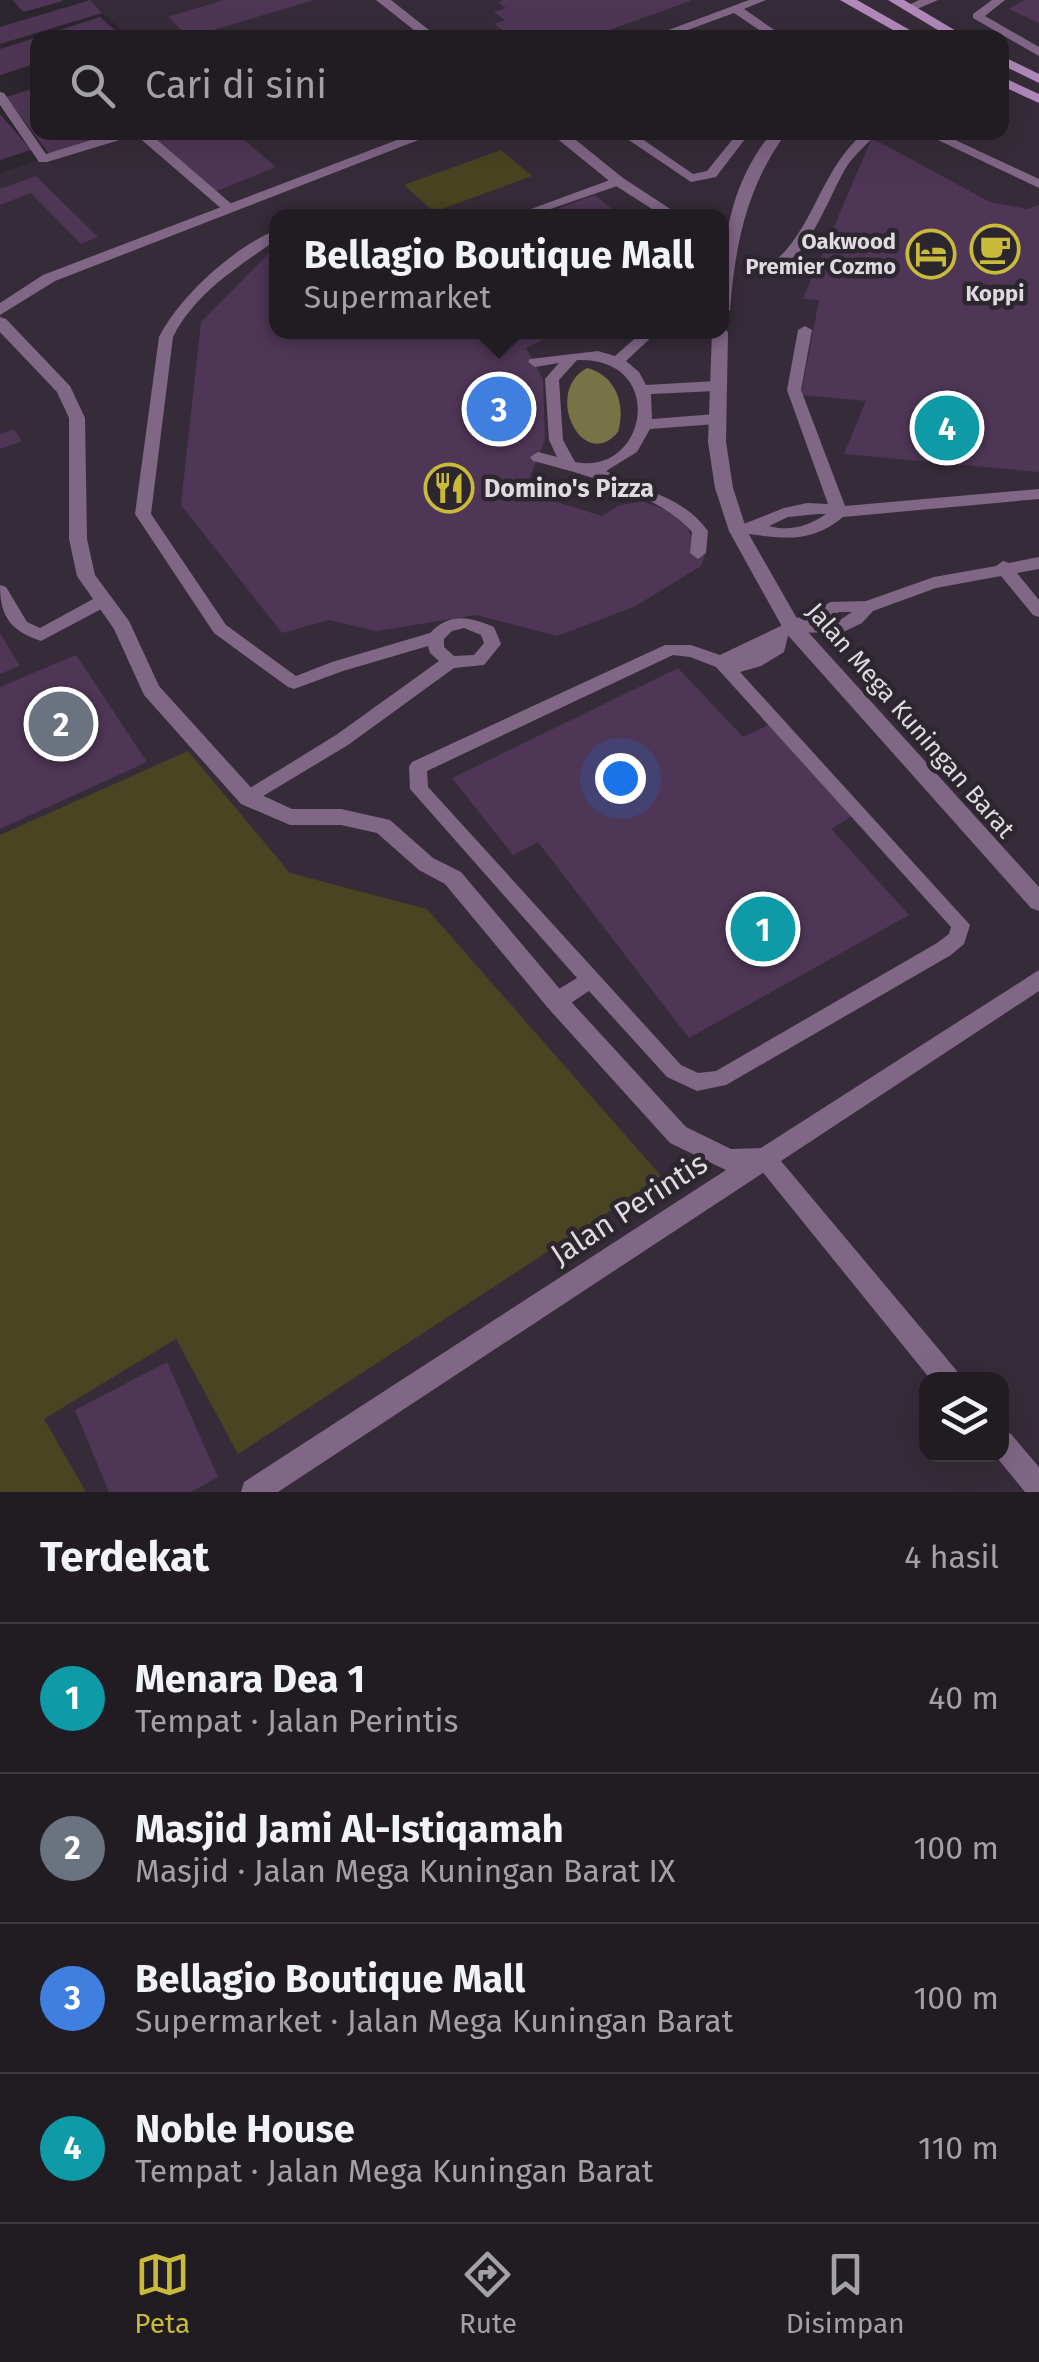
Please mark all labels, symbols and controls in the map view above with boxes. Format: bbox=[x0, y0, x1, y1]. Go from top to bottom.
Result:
search box bbox=[30, 30, 1009, 140]
icon: search bbox=[65, 58, 120, 113]
text: Cari di sini bbox=[145, 62, 327, 108]
popup bbox=[269, 209, 729, 339]
cafe icon: Koppi bbox=[969, 223, 1021, 275]
place label: Oakwood Premier Cozmo bbox=[746, 228, 896, 280]
hotel icon: Oakwood Premier Cozmo bbox=[905, 228, 957, 280]
text: Bellagio Boutique Mall bbox=[304, 232, 694, 278]
text: Supermarket bbox=[304, 278, 491, 316]
place label: Koppi bbox=[966, 280, 1024, 307]
pin: 3 bbox=[466, 372, 532, 446]
pin: 4 bbox=[914, 390, 980, 466]
restaurant icon: Domino's Pizza bbox=[423, 462, 475, 514]
place label: Domino's Pizza bbox=[484, 474, 654, 504]
street label: Jalan Mega Kuningan Barat bbox=[800, 597, 1021, 845]
pin: 2 bbox=[28, 686, 94, 762]
your location bbox=[595, 753, 646, 804]
pin: 1 bbox=[730, 892, 796, 966]
street label: Jalan Perintis bbox=[544, 1145, 714, 1273]
map controls bbox=[919, 1372, 1009, 1462]
button: layers bbox=[919, 1372, 1009, 1462]
text: Terdekat bbox=[40, 1532, 209, 1582]
text: 4 hasil bbox=[904, 1538, 999, 1576]
text: Menara Dea 1 bbox=[135, 1656, 365, 1702]
text: 1 bbox=[65, 1679, 80, 1717]
text: 40 m bbox=[928, 1679, 999, 1717]
text: Tempat · Jalan Perintis bbox=[135, 1702, 458, 1740]
text: Masjid Jami Al-Istiqamah bbox=[135, 1806, 564, 1852]
text: 2 bbox=[64, 1829, 81, 1867]
text: 100 m bbox=[914, 1829, 999, 1867]
text: Masjid · Jalan Mega Kuningan Barat IX bbox=[135, 1852, 675, 1890]
text: Bellagio Boutique Mall bbox=[135, 1956, 525, 2002]
text: 3 bbox=[64, 1979, 81, 2017]
text: 100 m bbox=[914, 1979, 999, 2017]
text: Supermarket · Jalan Mega Kuningan Barat bbox=[135, 2002, 733, 2040]
text: Noble House bbox=[135, 2106, 355, 2152]
text: 4 bbox=[63, 2129, 82, 2167]
text: 110 m bbox=[918, 2129, 999, 2167]
text: Tempat · Jalan Mega Kuningan Barat bbox=[135, 2152, 653, 2190]
tab: Peta bbox=[134, 2247, 190, 2340]
tab: Rute bbox=[459, 2247, 517, 2340]
tab: Disimpan bbox=[786, 2247, 905, 2340]

